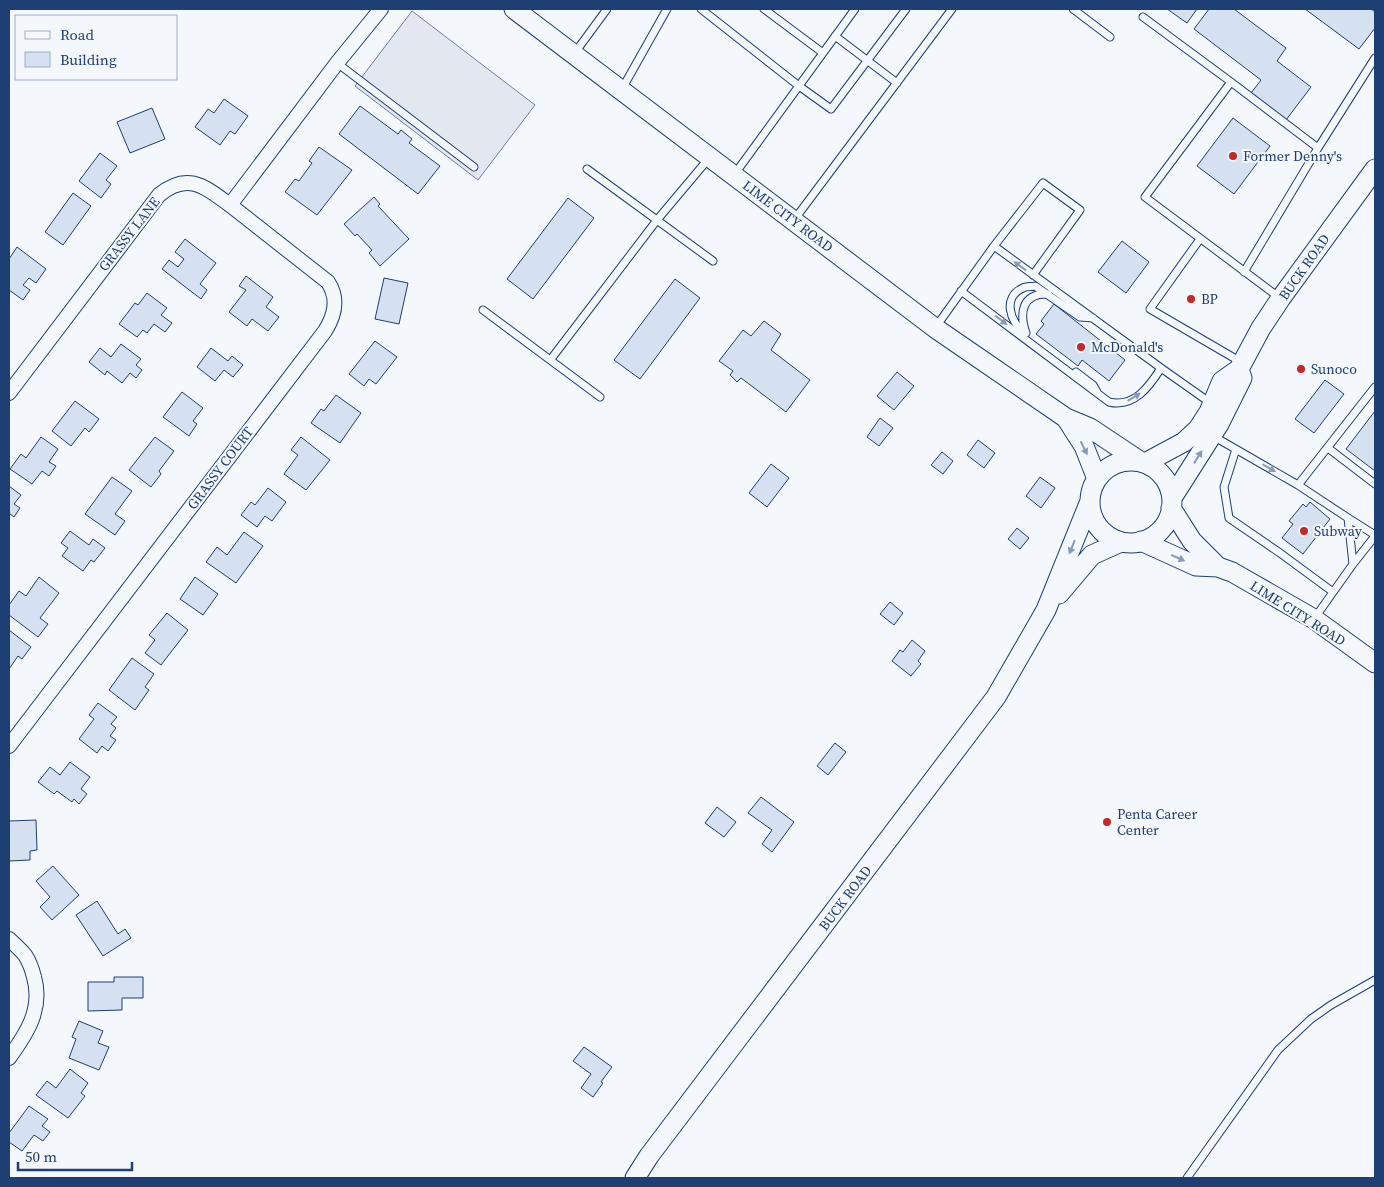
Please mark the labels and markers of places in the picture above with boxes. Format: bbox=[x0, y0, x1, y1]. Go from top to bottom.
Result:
place label: Former Denny's bbox=[1243, 146, 1342, 166]
marker: Former Denny's bbox=[1227, 150, 1239, 162]
place label: BP bbox=[1201, 289, 1218, 309]
marker: BP bbox=[1185, 293, 1197, 305]
place label: McDonald's bbox=[1091, 337, 1163, 357]
marker: McDonald's bbox=[1075, 341, 1087, 353]
place label: Sunoco bbox=[1311, 359, 1357, 379]
marker: Sunoco bbox=[1295, 363, 1307, 375]
place label: Subway bbox=[1314, 521, 1363, 541]
marker: Subway bbox=[1298, 525, 1310, 537]
place label: Penta Career Center bbox=[1117, 804, 1197, 840]
marker: Penta Career Center bbox=[1101, 816, 1113, 828]

